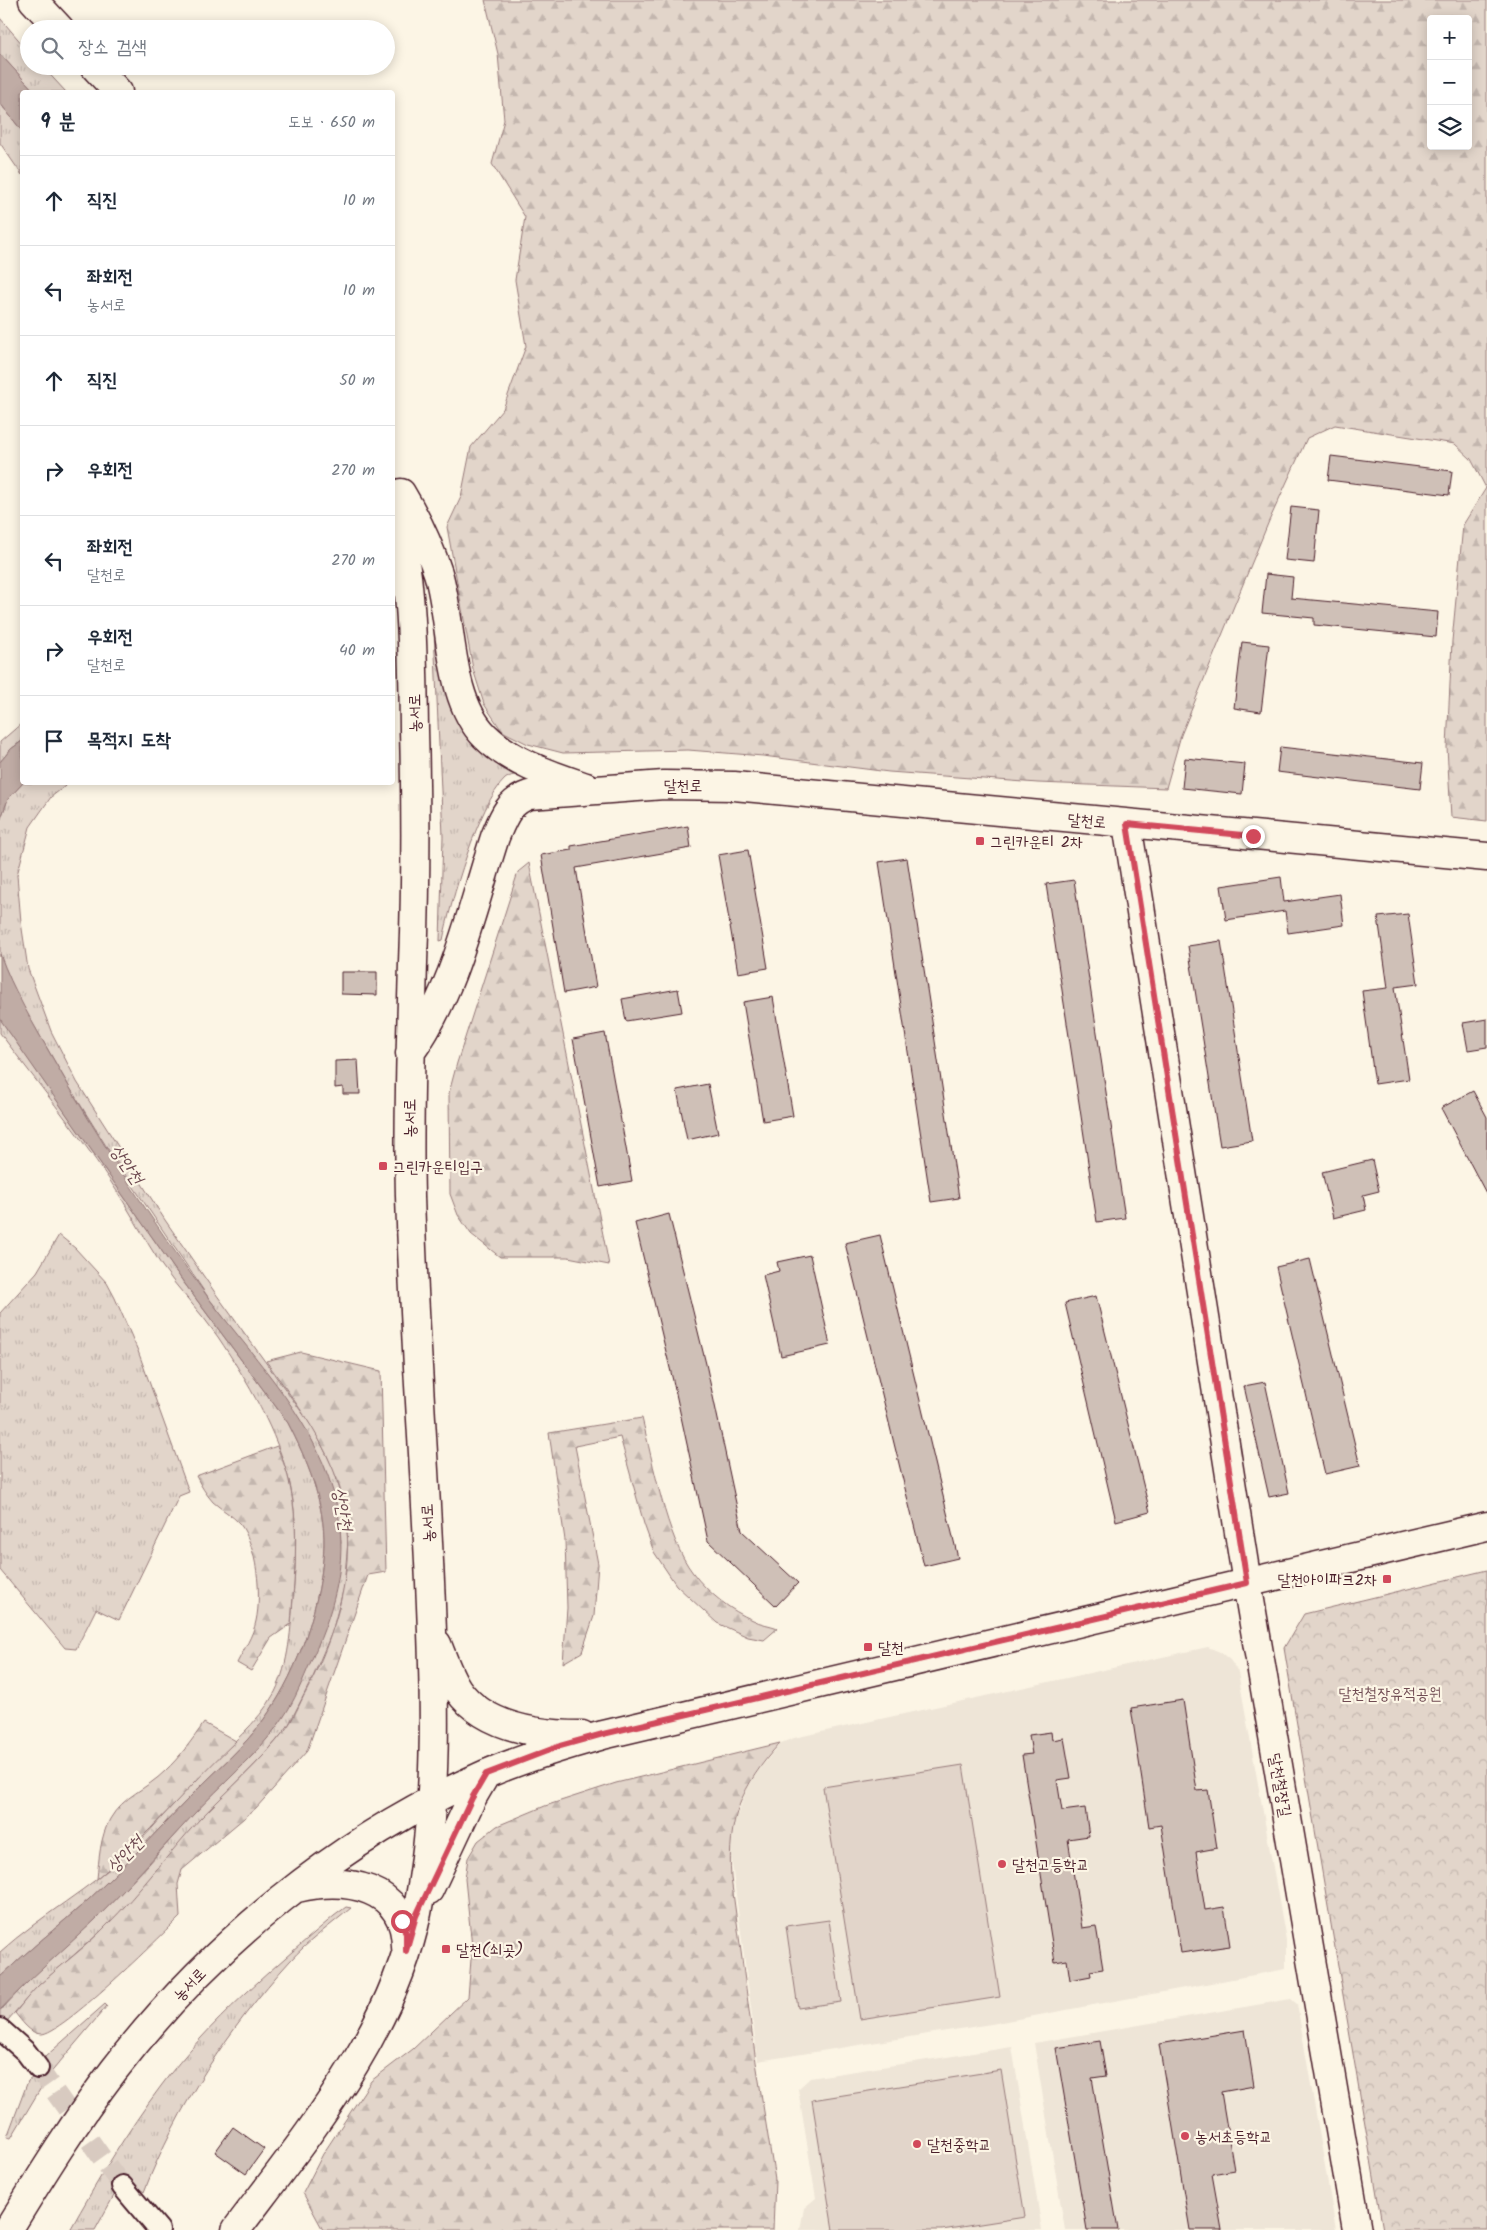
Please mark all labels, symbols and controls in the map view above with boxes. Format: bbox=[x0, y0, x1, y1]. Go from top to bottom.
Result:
map controls bbox=[1427, 15, 1472, 150]
button: + bbox=[1427, 15, 1472, 60]
search box bbox=[20, 20, 395, 75]
text: 장소 검색 bbox=[78, 33, 147, 63]
icon: search bbox=[38, 34, 66, 62]
button: − bbox=[1427, 60, 1472, 105]
button: layers bbox=[1427, 105, 1472, 150]
text: 9 분 bbox=[40, 106, 76, 139]
text: 도보 · 650 m bbox=[288, 110, 375, 135]
text: 직진 bbox=[87, 186, 118, 216]
icon: ahead bbox=[40, 187, 68, 215]
text: 10 m bbox=[343, 188, 375, 213]
text: 좌회전 bbox=[87, 263, 133, 293]
icon: left bbox=[40, 277, 68, 305]
text: 10 m bbox=[343, 278, 375, 303]
text: 농서로 bbox=[87, 293, 126, 318]
text: 직진 bbox=[87, 366, 118, 396]
icon: ahead bbox=[40, 367, 68, 395]
text: 50 m bbox=[339, 368, 375, 393]
text: 우회전 bbox=[87, 456, 133, 486]
icon: right bbox=[40, 457, 68, 485]
text: 270 m bbox=[331, 458, 375, 483]
text: 좌회전 bbox=[87, 533, 133, 563]
icon: left bbox=[40, 547, 68, 575]
text: 270 m bbox=[331, 548, 375, 573]
text: 달천로 bbox=[87, 563, 126, 588]
text: 우회전 bbox=[87, 623, 133, 653]
icon: right bbox=[40, 637, 68, 665]
text: 40 m bbox=[339, 638, 375, 663]
text: 달천로 bbox=[87, 653, 126, 678]
street label: 농서로 bbox=[403, 693, 428, 733]
text: 목적지 도착 bbox=[87, 726, 171, 756]
icon: arrive bbox=[40, 727, 68, 755]
street label: 달천로 bbox=[664, 774, 702, 799]
street label: 달천로 bbox=[1067, 807, 1107, 836]
route end bbox=[1242, 825, 1265, 848]
place label: 그린카운티 2차 bbox=[990, 830, 1083, 855]
marker: 그린카운티 2차 bbox=[974, 835, 986, 847]
street label: 농서로 bbox=[398, 1099, 423, 1137]
water label: 상안천 bbox=[101, 1139, 151, 1192]
place label: 그린카운티입구 bbox=[393, 1155, 483, 1180]
marker: 그린카운티입구 bbox=[377, 1160, 389, 1172]
water label: 상안천 bbox=[323, 1485, 360, 1535]
street label: 농서로 bbox=[415, 1503, 442, 1543]
place label: 달천아이파크2차 bbox=[1278, 1568, 1377, 1593]
marker: 달천아이파크2차 bbox=[1381, 1573, 1393, 1585]
place label: 달천 bbox=[878, 1636, 904, 1661]
marker: 달천 bbox=[862, 1641, 874, 1653]
park label: 달천철장유적공원 bbox=[1339, 1682, 1442, 1707]
street label: 달천철장길 bbox=[1262, 1751, 1297, 1819]
water label: 상안천 bbox=[100, 1828, 153, 1881]
place label: 달천고등학교 bbox=[1012, 1853, 1089, 1878]
marker: 달천고등학교 bbox=[996, 1858, 1008, 1870]
route start bbox=[391, 1910, 414, 1933]
place label: 달천(쇠곳) bbox=[456, 1938, 523, 1963]
marker: 달천(쇠곳) bbox=[440, 1943, 452, 1955]
street label: 농서로 bbox=[168, 1962, 212, 2008]
place label: 농서초등학교 bbox=[1195, 2125, 1272, 2150]
marker: 농서초등학교 bbox=[1179, 2130, 1191, 2142]
place label: 달천중학교 bbox=[927, 2133, 991, 2158]
marker: 달천중학교 bbox=[911, 2138, 923, 2150]

